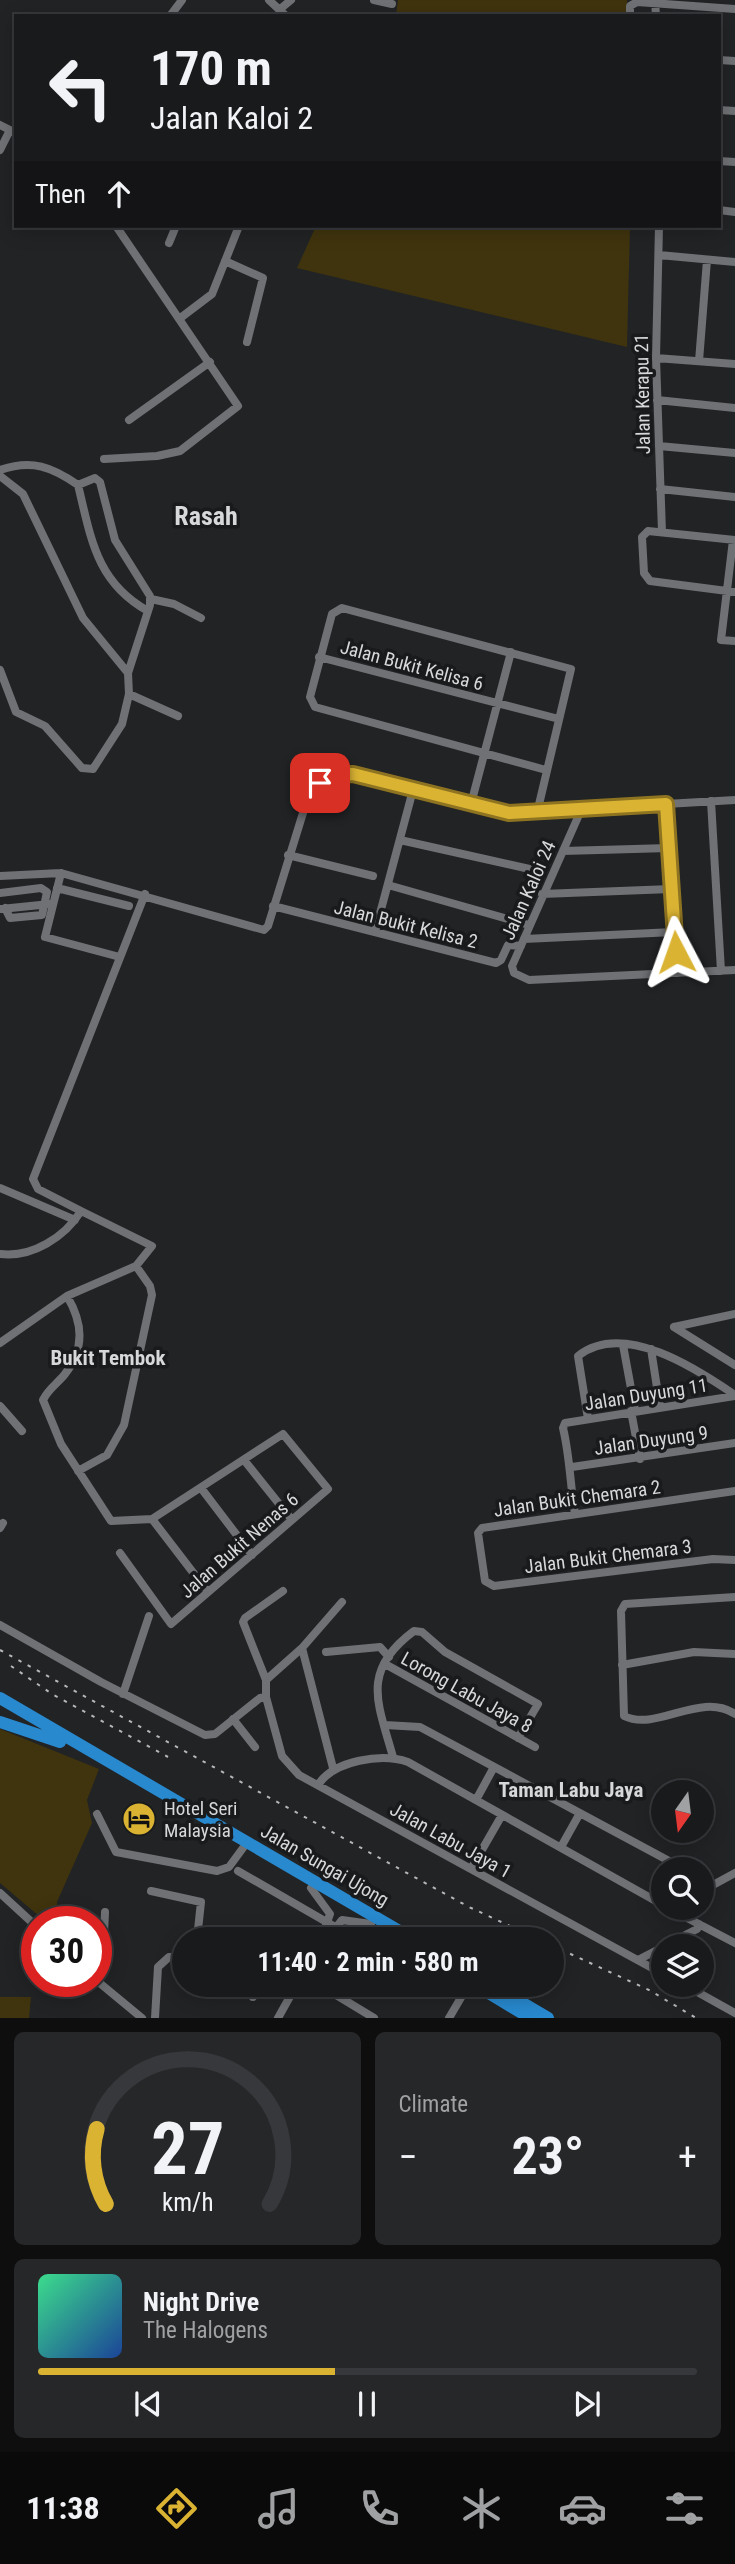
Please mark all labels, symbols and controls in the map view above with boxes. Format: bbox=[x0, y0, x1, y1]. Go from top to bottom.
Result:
text: 170 m bbox=[150, 40, 272, 97]
icon: left bbox=[35, 42, 126, 133]
text: Jalan Kaloi 2 bbox=[150, 99, 313, 137]
icon: ahead bbox=[100, 175, 138, 213]
text: Then bbox=[35, 179, 86, 209]
street label: Jalan Kerapu 21 bbox=[630, 334, 655, 454]
district label: Rasah bbox=[174, 501, 238, 531]
street label: Jalan Bukit Kelisa 6 bbox=[338, 635, 486, 696]
pin bbox=[290, 753, 350, 813]
icon: arrive bbox=[301, 764, 339, 802]
street label: Jalan Kaloi 24 bbox=[496, 837, 561, 943]
street label: Jalan Bukit Kelisa 2 bbox=[332, 896, 480, 953]
position arrow bbox=[639, 915, 713, 989]
district label: Bukit Tembok bbox=[50, 1346, 167, 1370]
street label: Jalan Duyung 11 bbox=[583, 1373, 709, 1416]
street label: Jalan Duyung 9 bbox=[593, 1421, 709, 1460]
street label: Jalan Bukit Chemara 2 bbox=[492, 1475, 662, 1522]
street label: Jalan Bukit Nenas 6 bbox=[175, 1488, 303, 1603]
street label: Jalan Bukit Chemara 3 bbox=[523, 1535, 693, 1578]
street label: Lorong Labu Jaya 8 bbox=[397, 1647, 536, 1738]
district label: Taman Labu Jaya bbox=[499, 1778, 644, 1802]
north arrow bbox=[651, 1780, 714, 1843]
map controls bbox=[651, 1780, 714, 1997]
place label: Hotel Seri Malaysia bbox=[164, 1797, 237, 1842]
street label: Jalan Labu Jaya 1 bbox=[386, 1798, 515, 1883]
hotel icon: Hotel Seri Malaysia bbox=[120, 1800, 158, 1838]
street label: Jalan Sungai Ujong bbox=[257, 1820, 393, 1911]
button: search bbox=[651, 1857, 714, 1920]
speed limit sign: 30 bbox=[21, 1906, 112, 1997]
button: layers bbox=[651, 1934, 714, 1997]
text: 11:40 · 2 min · 580 m bbox=[258, 1947, 478, 1977]
text: Climate bbox=[399, 2091, 468, 2118]
text: 27 bbox=[150, 2107, 224, 2193]
text: 23° bbox=[511, 2126, 584, 2187]
text: − bbox=[399, 2135, 418, 2179]
text: + bbox=[678, 2135, 697, 2179]
text: km/h bbox=[162, 2188, 213, 2217]
text: Night Drive bbox=[143, 2287, 259, 2317]
text: The Halogens bbox=[143, 2317, 268, 2344]
icon: previous bbox=[129, 2385, 167, 2423]
icon: pause bbox=[348, 2385, 386, 2423]
icon: next bbox=[568, 2385, 606, 2423]
icon: directions bbox=[152, 2484, 201, 2533]
icon: music bbox=[254, 2484, 303, 2533]
icon: phone bbox=[355, 2484, 404, 2533]
icon: climate bbox=[457, 2484, 506, 2533]
icon: car bbox=[558, 2484, 607, 2533]
icon: filters bbox=[660, 2484, 709, 2533]
text: 11:38 bbox=[26, 2489, 100, 2527]

